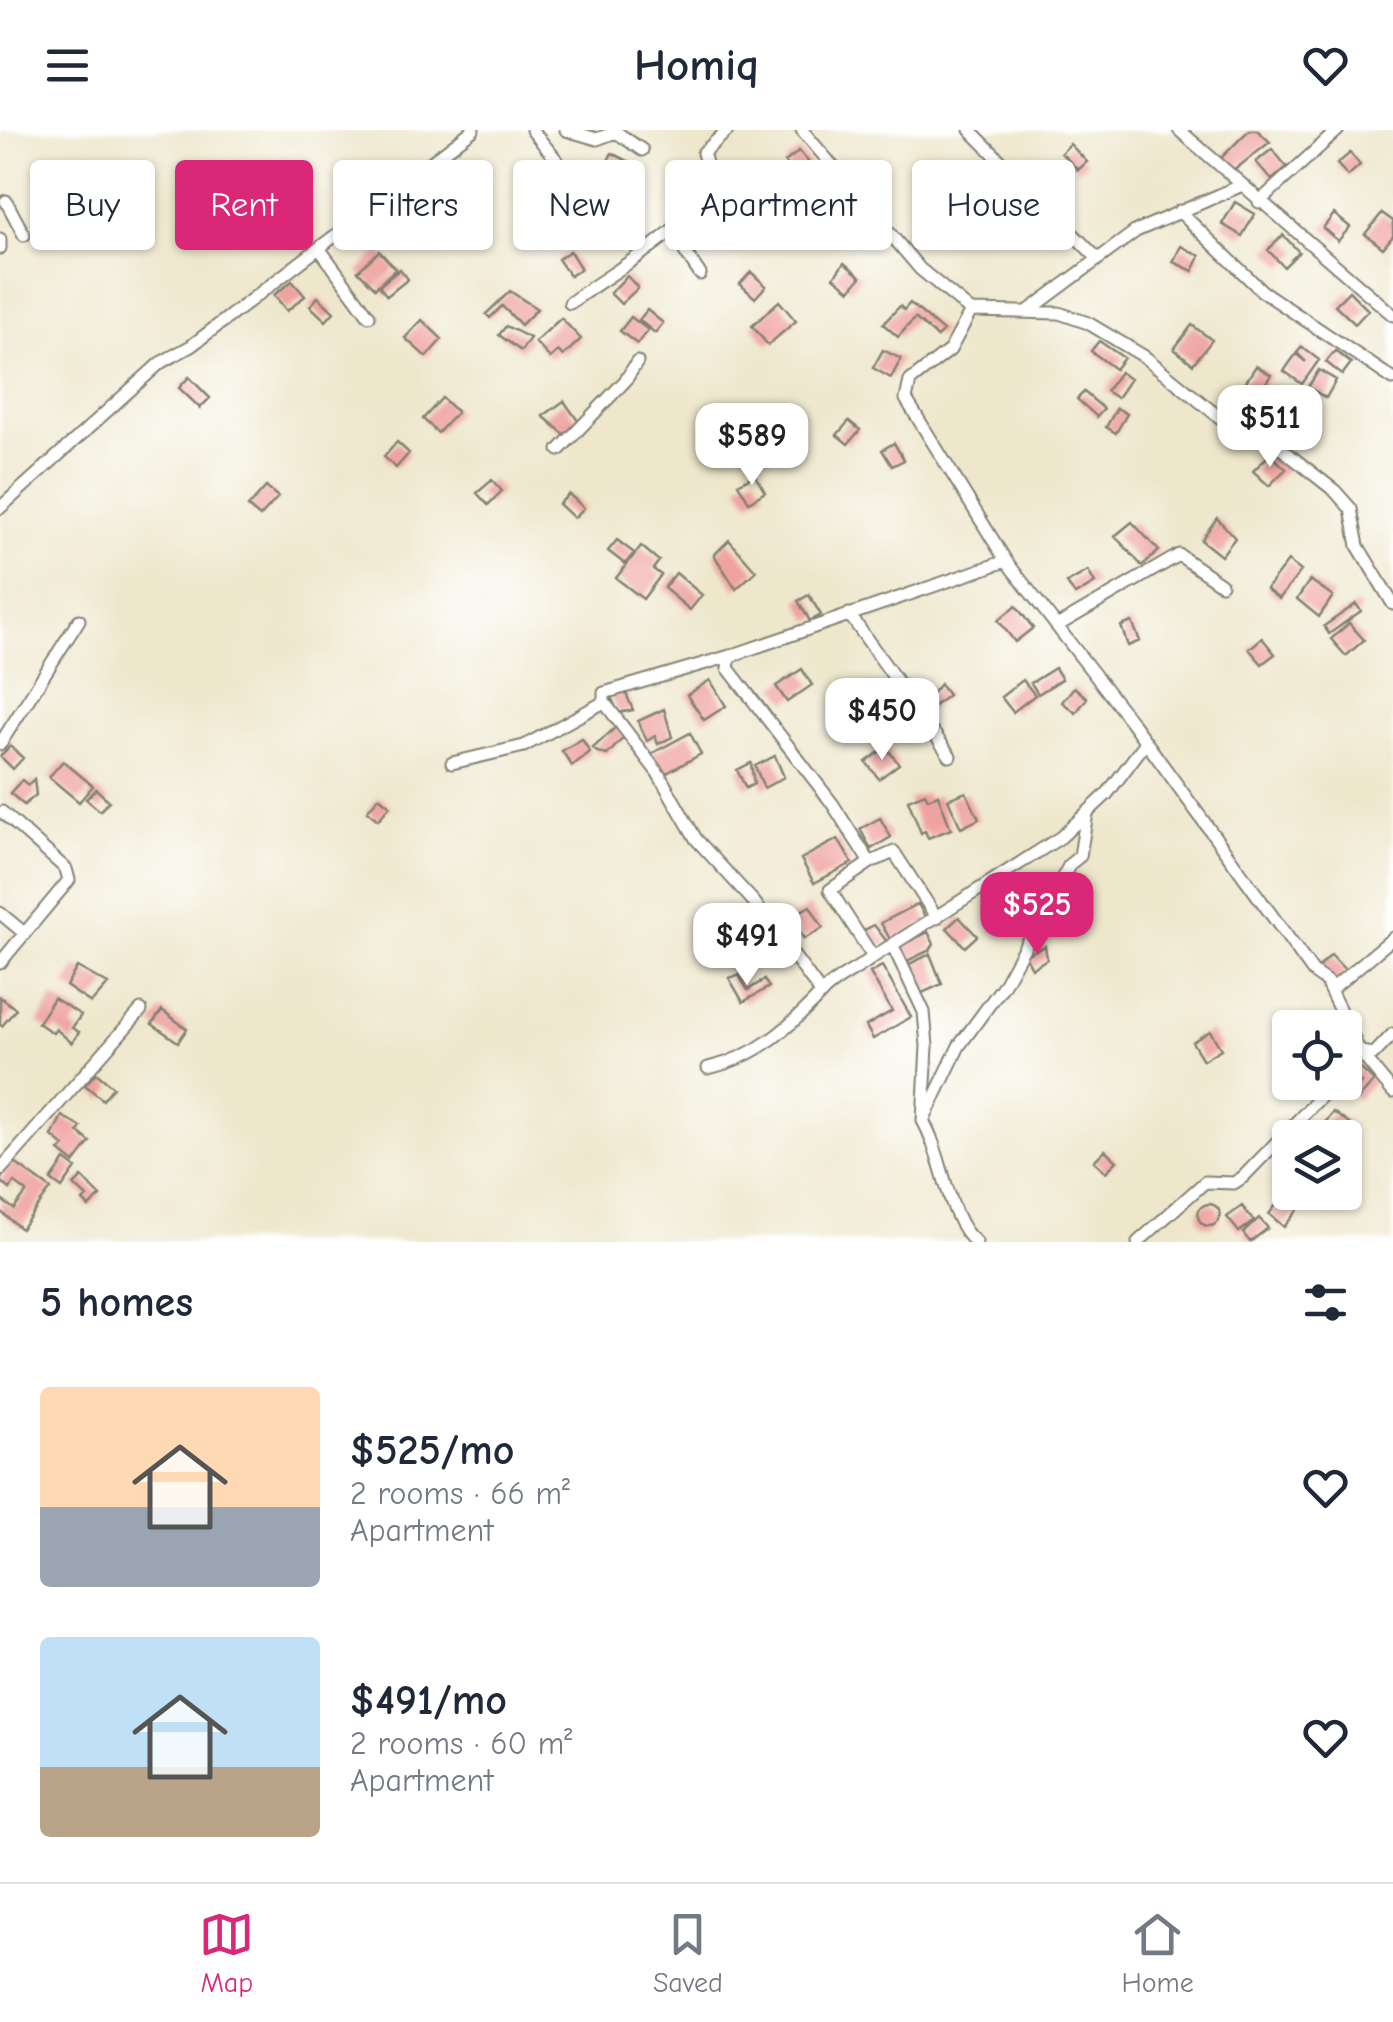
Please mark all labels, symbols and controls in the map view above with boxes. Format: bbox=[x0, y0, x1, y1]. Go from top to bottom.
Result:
icon: menu bbox=[40, 38, 95, 93]
icon: heart bbox=[1298, 38, 1353, 93]
text: Homiq bbox=[634, 39, 759, 91]
chip: Buy bbox=[30, 160, 155, 250]
chip: Rent bbox=[175, 160, 313, 250]
chip: Filters bbox=[333, 160, 493, 250]
chip: New bbox=[513, 160, 645, 250]
chip: Apartment bbox=[665, 160, 892, 250]
chip: House bbox=[912, 160, 1075, 250]
pin: $511 bbox=[1211, 385, 1329, 470]
text: $511 bbox=[1239, 399, 1301, 436]
pin: $589 bbox=[693, 403, 811, 488]
text: $589 bbox=[717, 417, 787, 454]
pin: $450 bbox=[823, 678, 941, 763]
text: $450 bbox=[847, 692, 917, 729]
pin: $525 bbox=[978, 872, 1096, 957]
text: $525 bbox=[1002, 886, 1072, 923]
pin: $491 bbox=[688, 903, 806, 988]
text: $491 bbox=[715, 917, 779, 954]
map controls bbox=[1272, 1010, 1362, 1210]
button: locate bbox=[1272, 1010, 1362, 1100]
button: layers bbox=[1272, 1120, 1362, 1210]
icon: filters bbox=[1298, 1275, 1353, 1330]
text: 5 homes bbox=[40, 1278, 193, 1327]
text: $525/mo bbox=[350, 1426, 514, 1475]
icon: home bbox=[120, 1427, 240, 1547]
icon: heart bbox=[1298, 1460, 1353, 1515]
text: 2 rooms · 66 m² bbox=[350, 1475, 570, 1512]
text: Apartment bbox=[350, 1512, 493, 1549]
text: $491/mo bbox=[350, 1676, 507, 1725]
icon: home bbox=[120, 1677, 240, 1797]
icon: heart bbox=[1298, 1710, 1353, 1765]
text: 2 rooms · 60 m² bbox=[350, 1725, 572, 1762]
text: Apartment bbox=[350, 1762, 493, 1799]
tab: Map bbox=[199, 1907, 254, 1999]
tab: Saved bbox=[653, 1907, 723, 1999]
tab: Home bbox=[1121, 1907, 1194, 1999]

